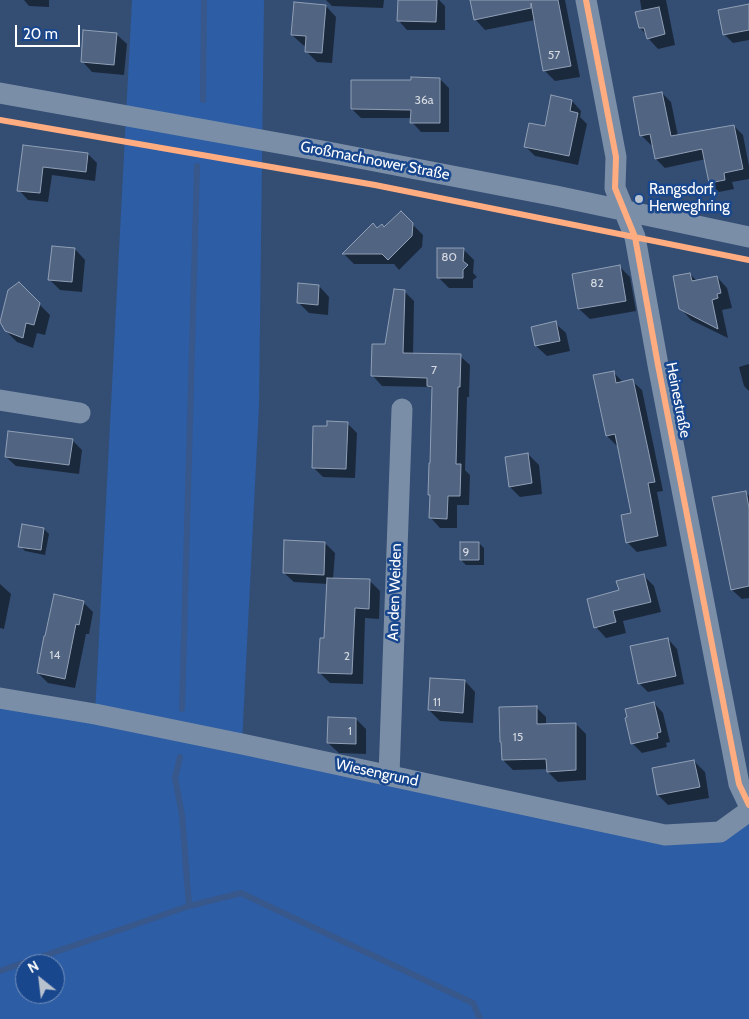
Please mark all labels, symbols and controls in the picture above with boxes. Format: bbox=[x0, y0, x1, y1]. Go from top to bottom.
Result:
scale bar bbox=[18, 15, 82, 47]
text: 20 m bbox=[23, 25, 58, 43]
house number: 57 bbox=[548, 48, 560, 62]
house number: 36a bbox=[414, 93, 434, 107]
street label: Großmachnower Straße bbox=[299, 138, 451, 184]
place label: Rangsdorf, Herweghring bbox=[649, 181, 730, 216]
marker: Rangsdorf, Herweghring bbox=[633, 193, 645, 205]
house number: 80 bbox=[441, 250, 457, 264]
house number: 82 bbox=[590, 276, 604, 290]
street label: Heinestraße bbox=[662, 361, 694, 439]
house number: 7 bbox=[431, 363, 437, 377]
street label: An den Weiden bbox=[384, 543, 406, 641]
house number: 9 bbox=[463, 545, 469, 559]
house number: 14 bbox=[50, 648, 60, 662]
house number: 2 bbox=[344, 649, 350, 663]
house number: 11 bbox=[433, 695, 441, 709]
house number: 1 bbox=[348, 724, 352, 738]
house number: 15 bbox=[513, 730, 523, 744]
street label: Wiesengrund bbox=[334, 755, 420, 791]
north arrow bbox=[15, 954, 65, 1004]
text: N bbox=[25, 956, 42, 977]

